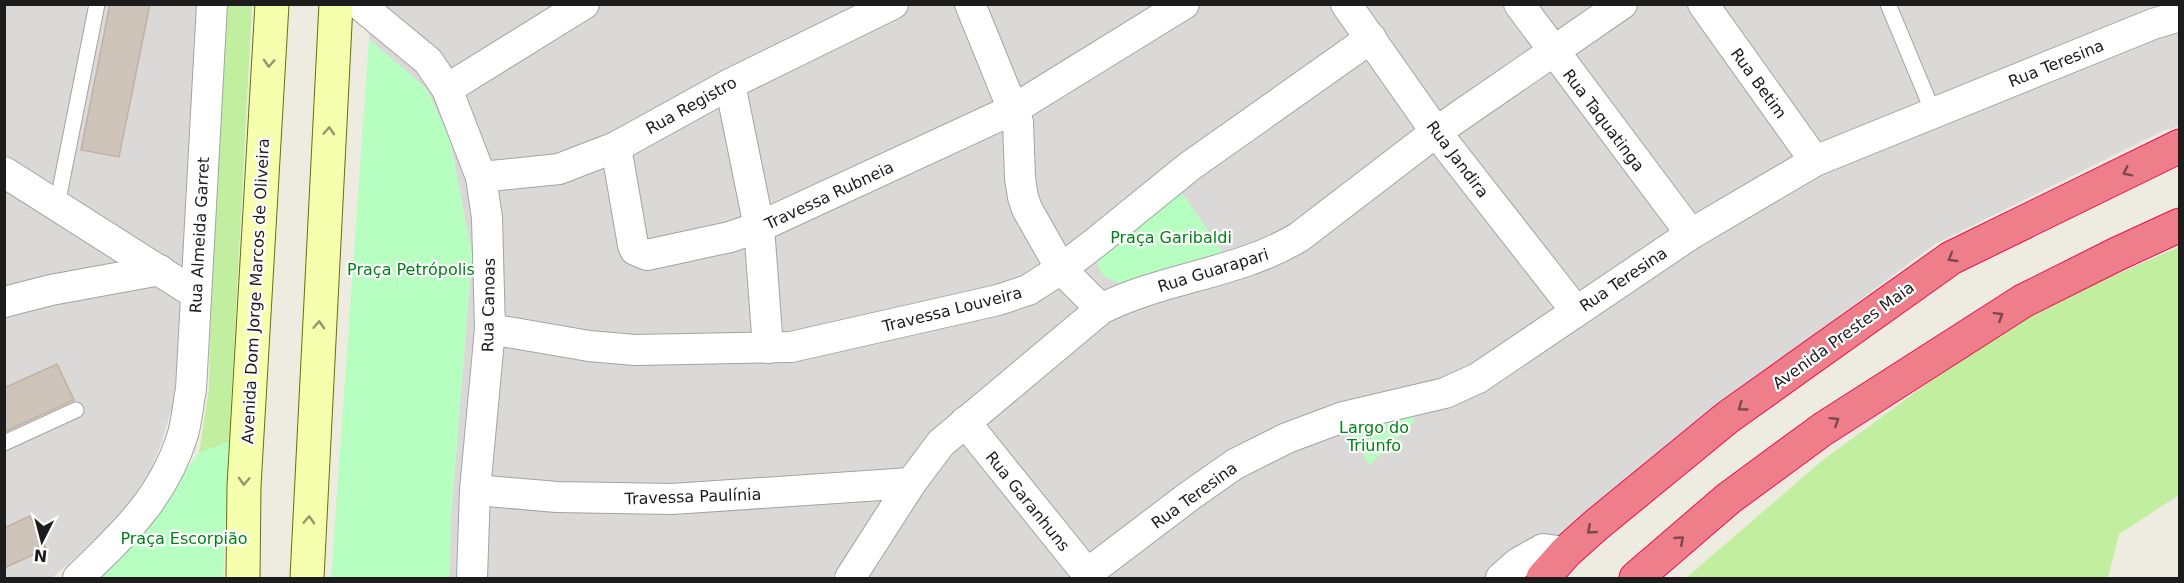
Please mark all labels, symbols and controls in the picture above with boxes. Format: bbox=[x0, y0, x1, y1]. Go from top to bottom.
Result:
street label: Rua Teresina bbox=[2006, 36, 2107, 91]
street label: Rua Betim bbox=[1727, 44, 1791, 122]
one-way arrow bbox=[262, 58, 275, 67]
street label: Rua Taquatinga bbox=[1559, 65, 1648, 175]
street label: Rua Registro bbox=[643, 73, 740, 138]
street label: Rua Jandira bbox=[1423, 117, 1493, 201]
one-way arrow bbox=[323, 126, 336, 135]
street label: Avenida Dom Jorge Marcos de Oliveira bbox=[238, 138, 273, 444]
street label: Rua Almeida Garret bbox=[186, 156, 213, 314]
street label: Travessa Rubneia bbox=[761, 157, 896, 234]
one-way arrow bbox=[2122, 164, 2133, 176]
park label: Praça Garibaldi bbox=[1110, 228, 1232, 247]
street label: Rua Teresina bbox=[1576, 243, 1671, 316]
street label: Rua Guarapari bbox=[1155, 245, 1271, 296]
one-way arrow bbox=[1948, 251, 1958, 262]
street label: Rua Canoas bbox=[478, 258, 499, 352]
park label: Praça Petrópolis bbox=[347, 260, 475, 279]
street label: Avenida Prestes Maia bbox=[1769, 278, 1918, 393]
street label: Travessa Louveira bbox=[879, 283, 1024, 336]
one-way arrow bbox=[1993, 312, 2003, 324]
one-way arrow bbox=[313, 321, 326, 330]
one-way arrow bbox=[1737, 400, 1748, 411]
one-way arrow bbox=[1828, 417, 1839, 428]
park label: Largo do Triunfo bbox=[1339, 418, 1409, 455]
street label: Rua Garanhuns bbox=[982, 448, 1074, 555]
street label: Rua Teresina bbox=[1148, 458, 1241, 533]
one-way arrow bbox=[238, 477, 251, 486]
street label: Travessa Paulínia bbox=[623, 485, 762, 508]
north arrow bbox=[12, 511, 72, 571]
one-way arrow bbox=[303, 516, 316, 525]
one-way arrow bbox=[1587, 523, 1598, 534]
park label: Praça Escorpião bbox=[120, 529, 248, 548]
one-way arrow bbox=[1673, 536, 1684, 547]
text: N bbox=[33, 545, 48, 566]

